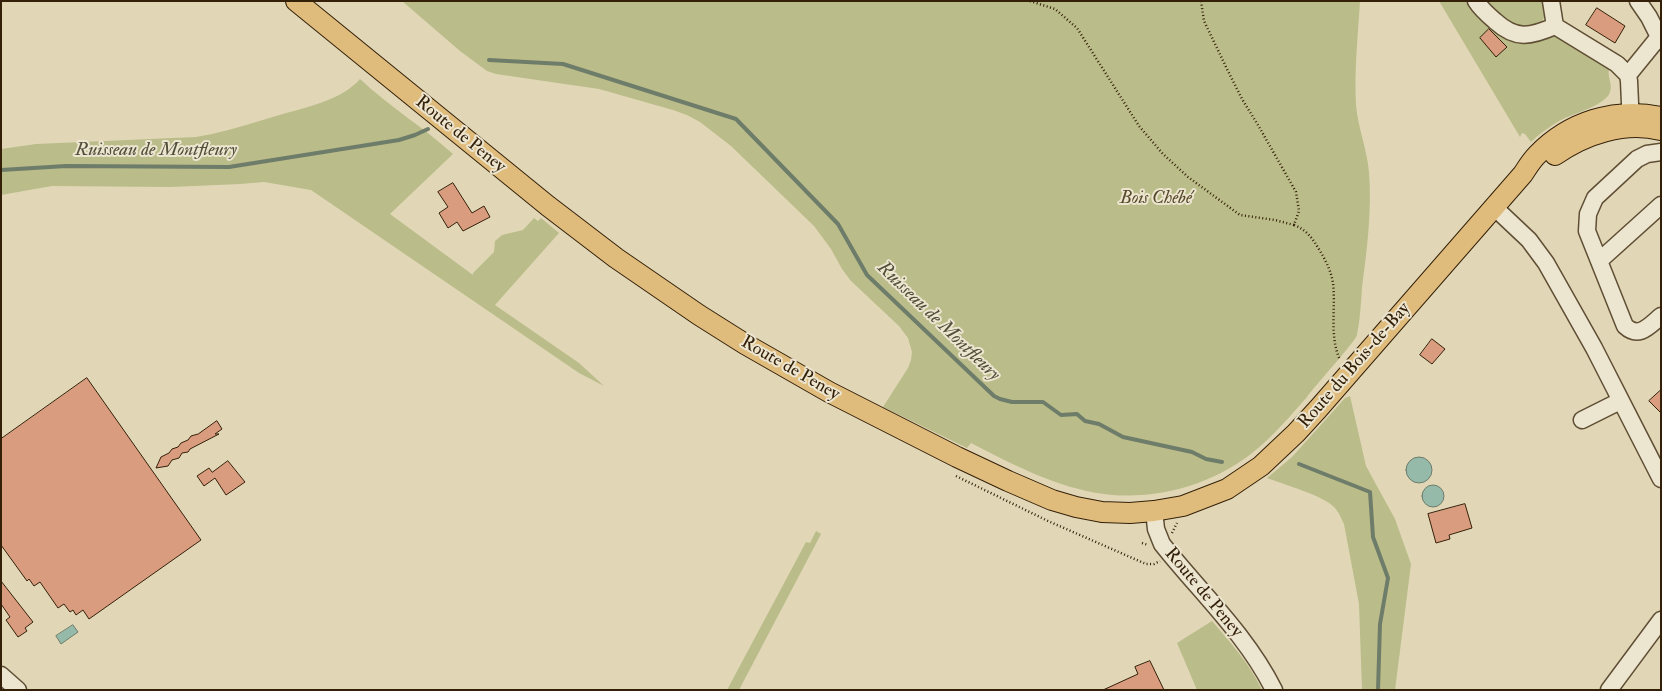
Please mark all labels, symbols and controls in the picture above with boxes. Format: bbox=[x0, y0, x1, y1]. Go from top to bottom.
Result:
street label: Route de Peney bbox=[410, 92, 510, 178]
water label: Ruisseau de Montfleury bbox=[75, 140, 237, 162]
park label: Bois Chébé bbox=[1120, 188, 1192, 210]
water label: Ruisseau de Montfleury bbox=[872, 257, 1004, 387]
street label: Route du Bois-de-Bay bbox=[1294, 299, 1416, 433]
street label: Route de Peney bbox=[737, 332, 843, 406]
street label: Route de Peney bbox=[1159, 544, 1247, 642]

